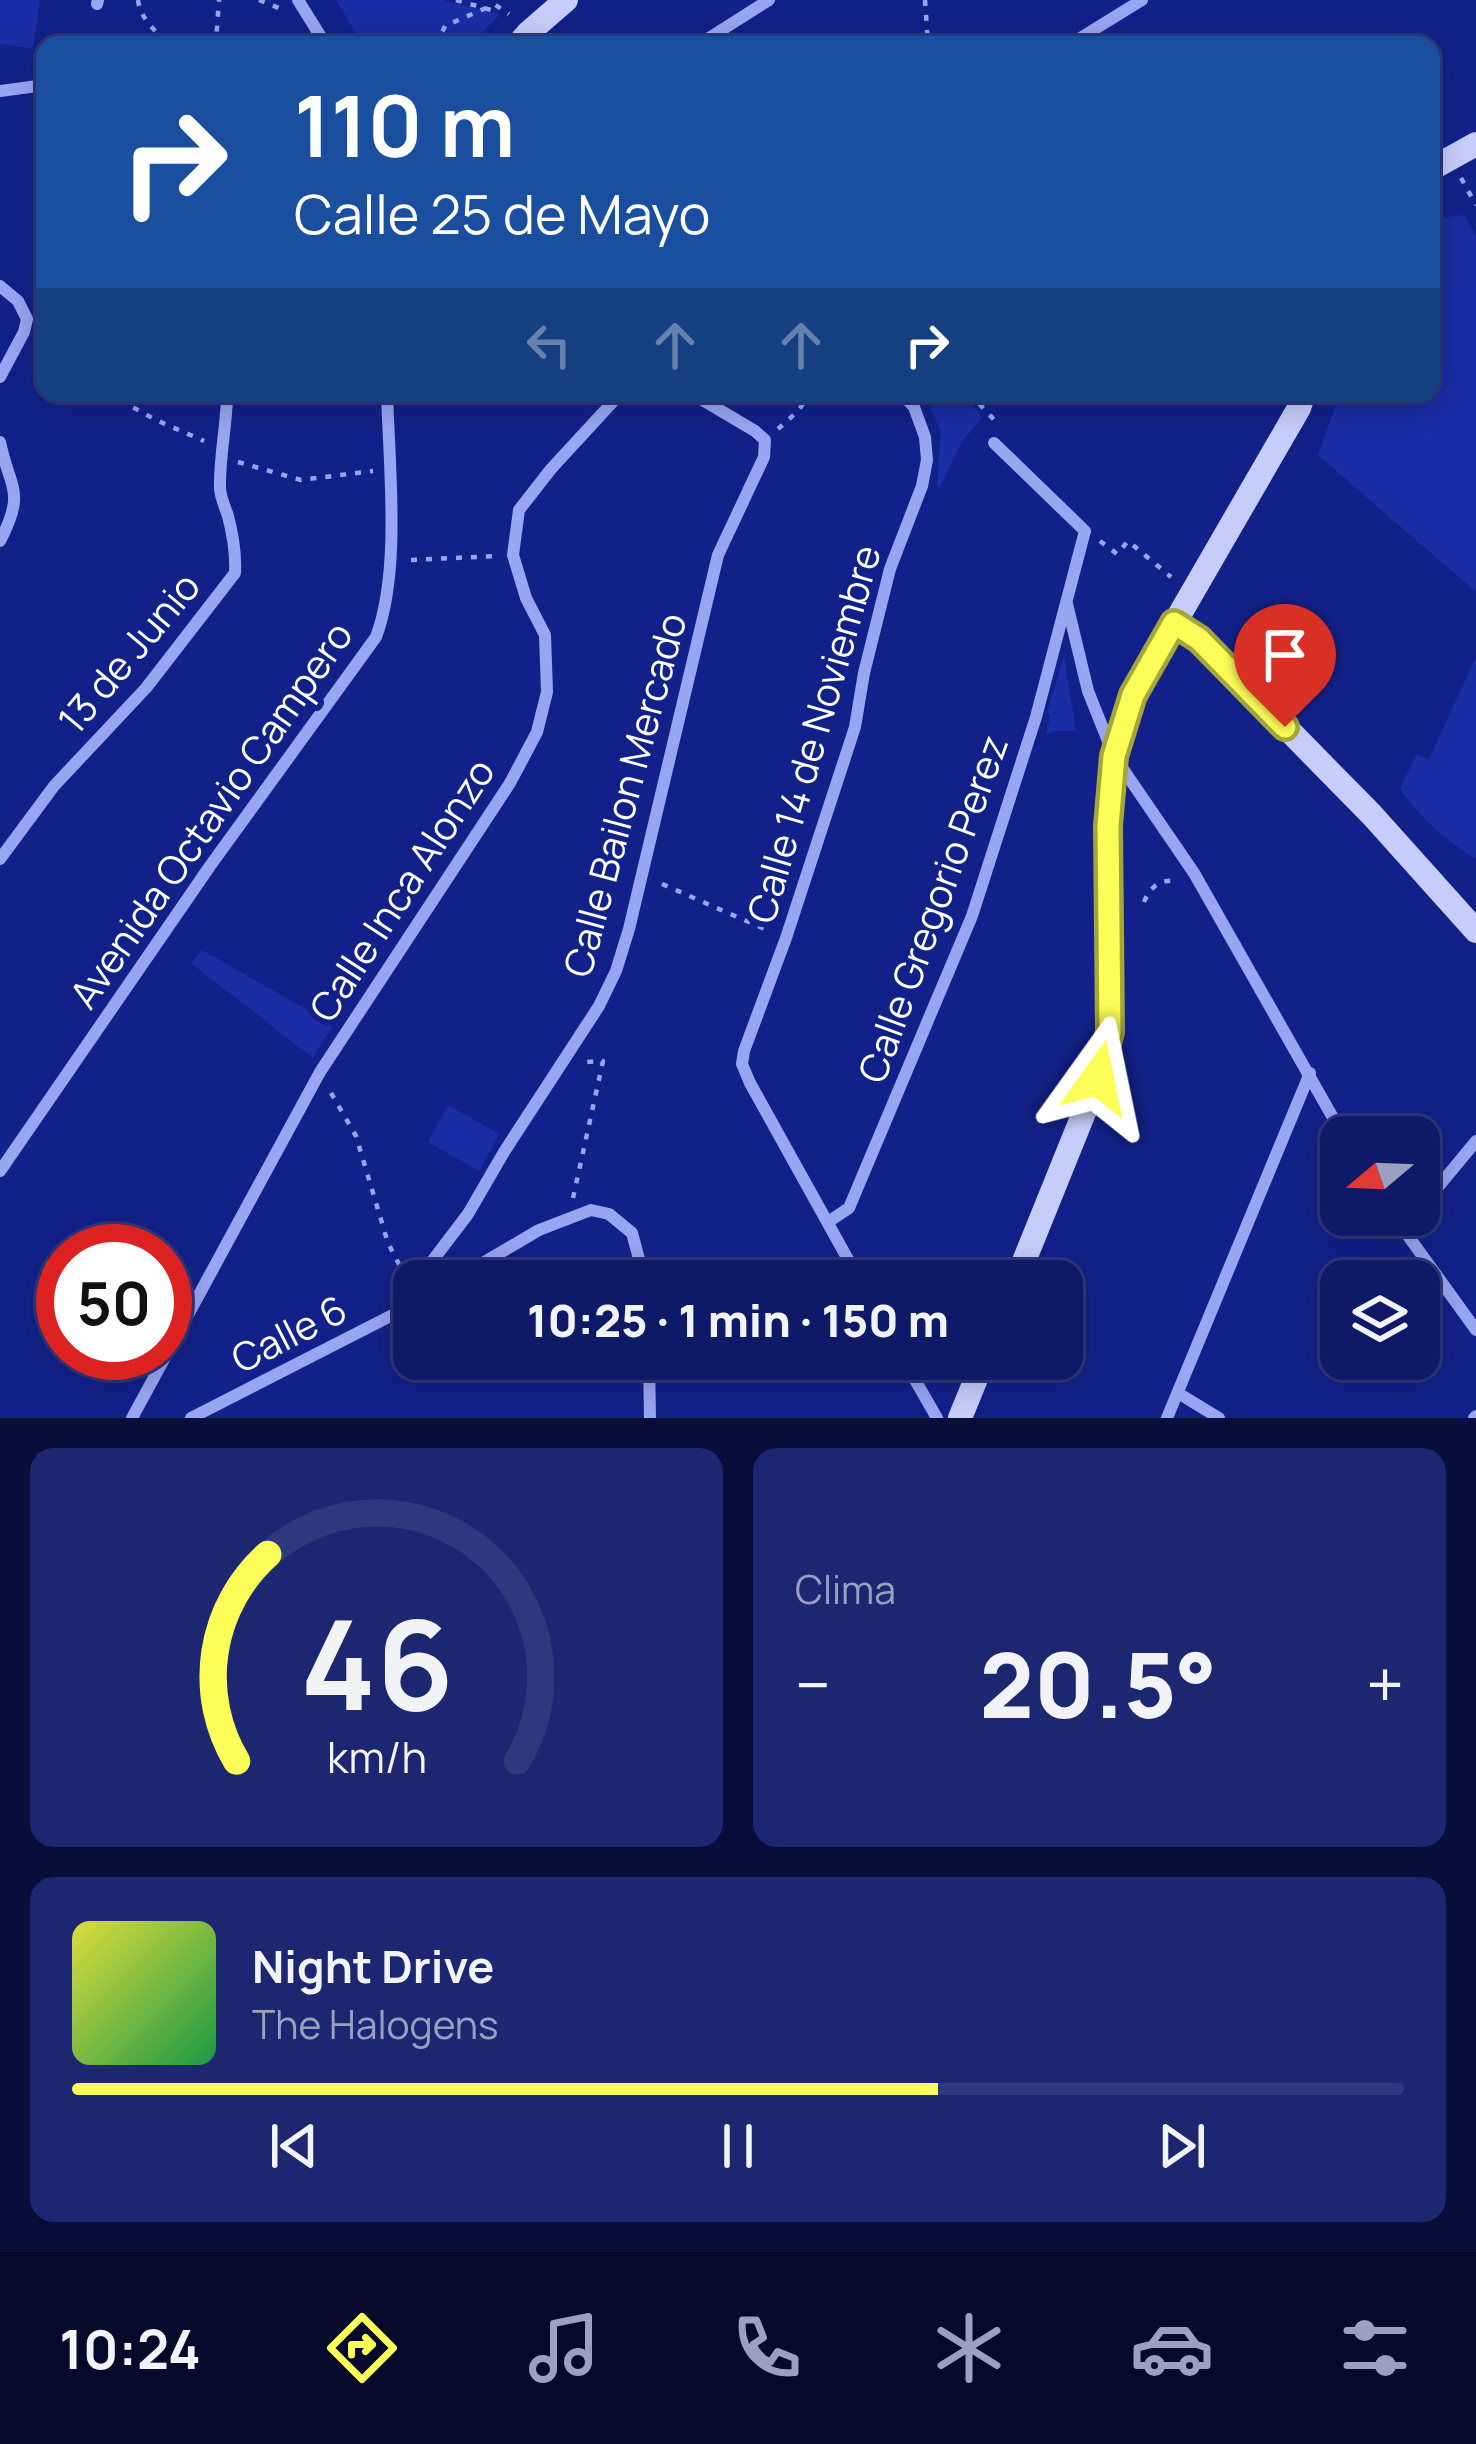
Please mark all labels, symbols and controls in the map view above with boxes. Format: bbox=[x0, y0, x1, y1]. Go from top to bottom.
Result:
text: 110 m bbox=[294, 67, 515, 182]
icon: right bbox=[96, 84, 252, 240]
text: Calle 25 de Mayo bbox=[294, 176, 710, 250]
icon: left bbox=[516, 312, 582, 378]
icon: ahead bbox=[642, 312, 708, 378]
icon: ahead bbox=[768, 312, 834, 378]
icon: right bbox=[894, 312, 960, 378]
street label: Calle 14 de Noviembre bbox=[733, 538, 893, 929]
street label: 13 de Junio bbox=[45, 560, 212, 744]
pin bbox=[1234, 604, 1336, 727]
street label: Calle Bailon Mercado bbox=[549, 607, 699, 983]
street label: Avenida Octavio Campero bbox=[56, 610, 364, 1019]
icon: arrive bbox=[1252, 622, 1318, 688]
street label: Calle Gregorio Perez bbox=[844, 728, 1020, 1090]
street label: Calle Inca Alonzo bbox=[296, 747, 506, 1031]
position arrow bbox=[1035, 1015, 1161, 1141]
north arrow bbox=[1320, 1116, 1440, 1236]
map controls bbox=[1320, 1116, 1440, 1380]
speed limit sign: 50 bbox=[36, 1224, 192, 1380]
button: layers bbox=[1320, 1260, 1440, 1380]
street label: Calle 6 bbox=[222, 1281, 355, 1385]
text: 10:25 · 1 min · 150 m bbox=[527, 1289, 949, 1351]
text: Clima bbox=[795, 1562, 896, 1616]
text: 46 bbox=[300, 1577, 453, 1747]
text: 20.5° bbox=[980, 1622, 1217, 1745]
text: − bbox=[795, 1639, 831, 1729]
text: + bbox=[1366, 1639, 1404, 1729]
text: km/h bbox=[327, 1726, 426, 1785]
text: Night Drive bbox=[252, 1935, 494, 1997]
text: The Halogens bbox=[252, 1997, 499, 2051]
icon: previous bbox=[261, 2113, 327, 2179]
icon: pause bbox=[705, 2113, 771, 2179]
icon: next bbox=[1149, 2113, 1215, 2179]
icon: directions bbox=[320, 2306, 404, 2390]
icon: music bbox=[522, 2306, 606, 2390]
icon: phone bbox=[725, 2306, 809, 2390]
icon: climate bbox=[927, 2306, 1011, 2390]
icon: car bbox=[1130, 2306, 1214, 2390]
icon: filters bbox=[1333, 2306, 1417, 2390]
text: 10:24 bbox=[59, 2311, 201, 2385]

